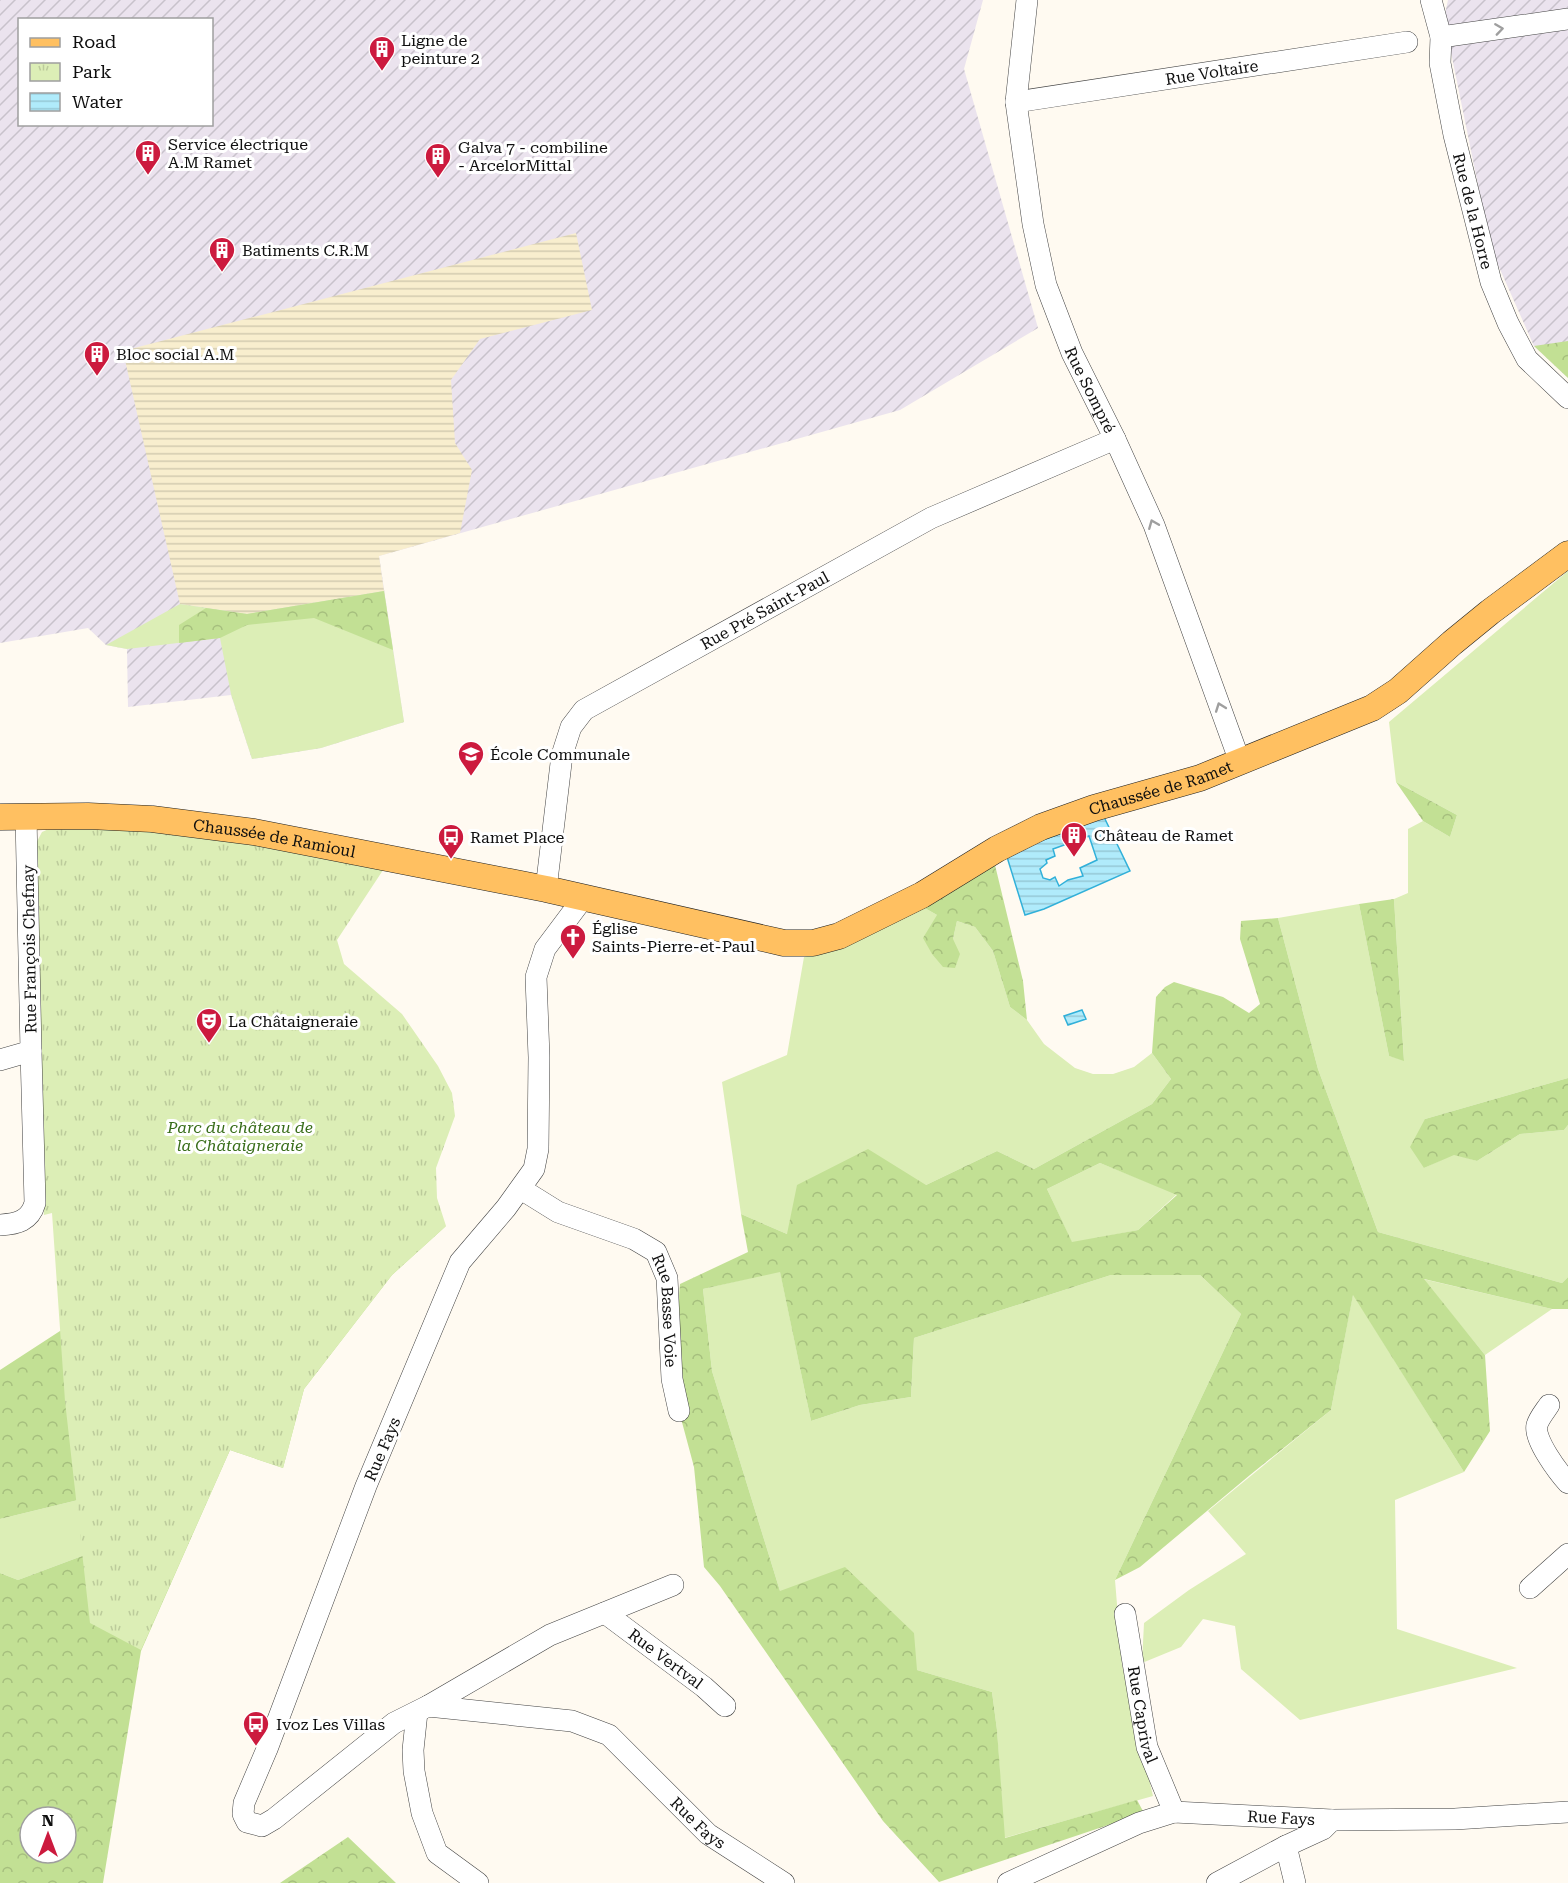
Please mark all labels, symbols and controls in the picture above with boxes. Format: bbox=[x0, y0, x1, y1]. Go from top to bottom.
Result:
legend bbox=[18, 18, 213, 126]
one-way arrow bbox=[1494, 23, 1503, 35]
text: Road bbox=[72, 31, 117, 52]
place label: Ligne de peinture 2 bbox=[401, 31, 480, 68]
building icon: Ligne de peinture 2 bbox=[367, 34, 397, 72]
street label: Rue Voltaire bbox=[1164, 56, 1260, 89]
text: Park bbox=[72, 61, 112, 82]
text: Water bbox=[72, 91, 123, 112]
place label: Service électrique A.M Ramet bbox=[168, 135, 308, 172]
building icon: Service électrique A.M Ramet bbox=[133, 138, 163, 176]
place label: Galva 7 - combiline - ArcelorMittal bbox=[458, 138, 608, 175]
building icon: Galva 7 - combiline - ArcelorMittal bbox=[423, 141, 453, 179]
street label: Rue de la Horre bbox=[1449, 151, 1496, 271]
building icon: Batiments C.R.M bbox=[207, 235, 237, 273]
place label: Batiments C.R.M bbox=[242, 241, 369, 260]
building icon: Bloc social A.M bbox=[82, 339, 112, 377]
street label: Rue Sompré bbox=[1061, 344, 1120, 436]
place label: Bloc social A.M bbox=[116, 345, 235, 364]
one-way arrow bbox=[1148, 520, 1160, 531]
street label: Rue Pré Saint-Paul bbox=[697, 567, 832, 654]
one-way arrow bbox=[1214, 703, 1227, 713]
school or university icon: École Communale bbox=[456, 739, 486, 777]
place label: École Communale bbox=[490, 745, 630, 764]
street label: Chaussée de Ramet bbox=[1087, 757, 1235, 819]
street label: Chaussée de Ramioul bbox=[192, 815, 357, 862]
building icon: Château de Ramet bbox=[1059, 820, 1089, 858]
bus stop icon: Ramet Place bbox=[436, 822, 466, 860]
place label: Château de Ramet bbox=[1094, 826, 1234, 845]
place label: Ramet Place bbox=[470, 828, 565, 847]
street label: Rue François Chefnay bbox=[19, 864, 40, 1034]
place label: Église Saints-Pierre-et-Paul bbox=[592, 919, 755, 956]
church icon: Église Saints-Pierre-et-Paul bbox=[558, 922, 588, 960]
theatre icon: La Châtaigneraie bbox=[194, 1006, 224, 1044]
place label: La Châtaigneraie bbox=[228, 1012, 358, 1031]
park label: Parc du château de la Châtaigneraie bbox=[166, 1118, 313, 1155]
street label: Rue Basse Voie bbox=[648, 1251, 680, 1368]
street label: Rue Fays bbox=[361, 1414, 405, 1484]
street label: Rue Vertval bbox=[625, 1625, 707, 1693]
street label: Rue Caprival bbox=[1124, 1665, 1162, 1766]
bus stop icon: Ivoz Les Villas bbox=[241, 1709, 271, 1747]
place label: Ivoz Les Villas bbox=[276, 1715, 386, 1734]
street label: Rue Fays bbox=[666, 1793, 729, 1853]
north arrow bbox=[18, 1805, 78, 1865]
street label: Rue Fays bbox=[1247, 1807, 1316, 1829]
text: N bbox=[42, 1811, 54, 1830]

